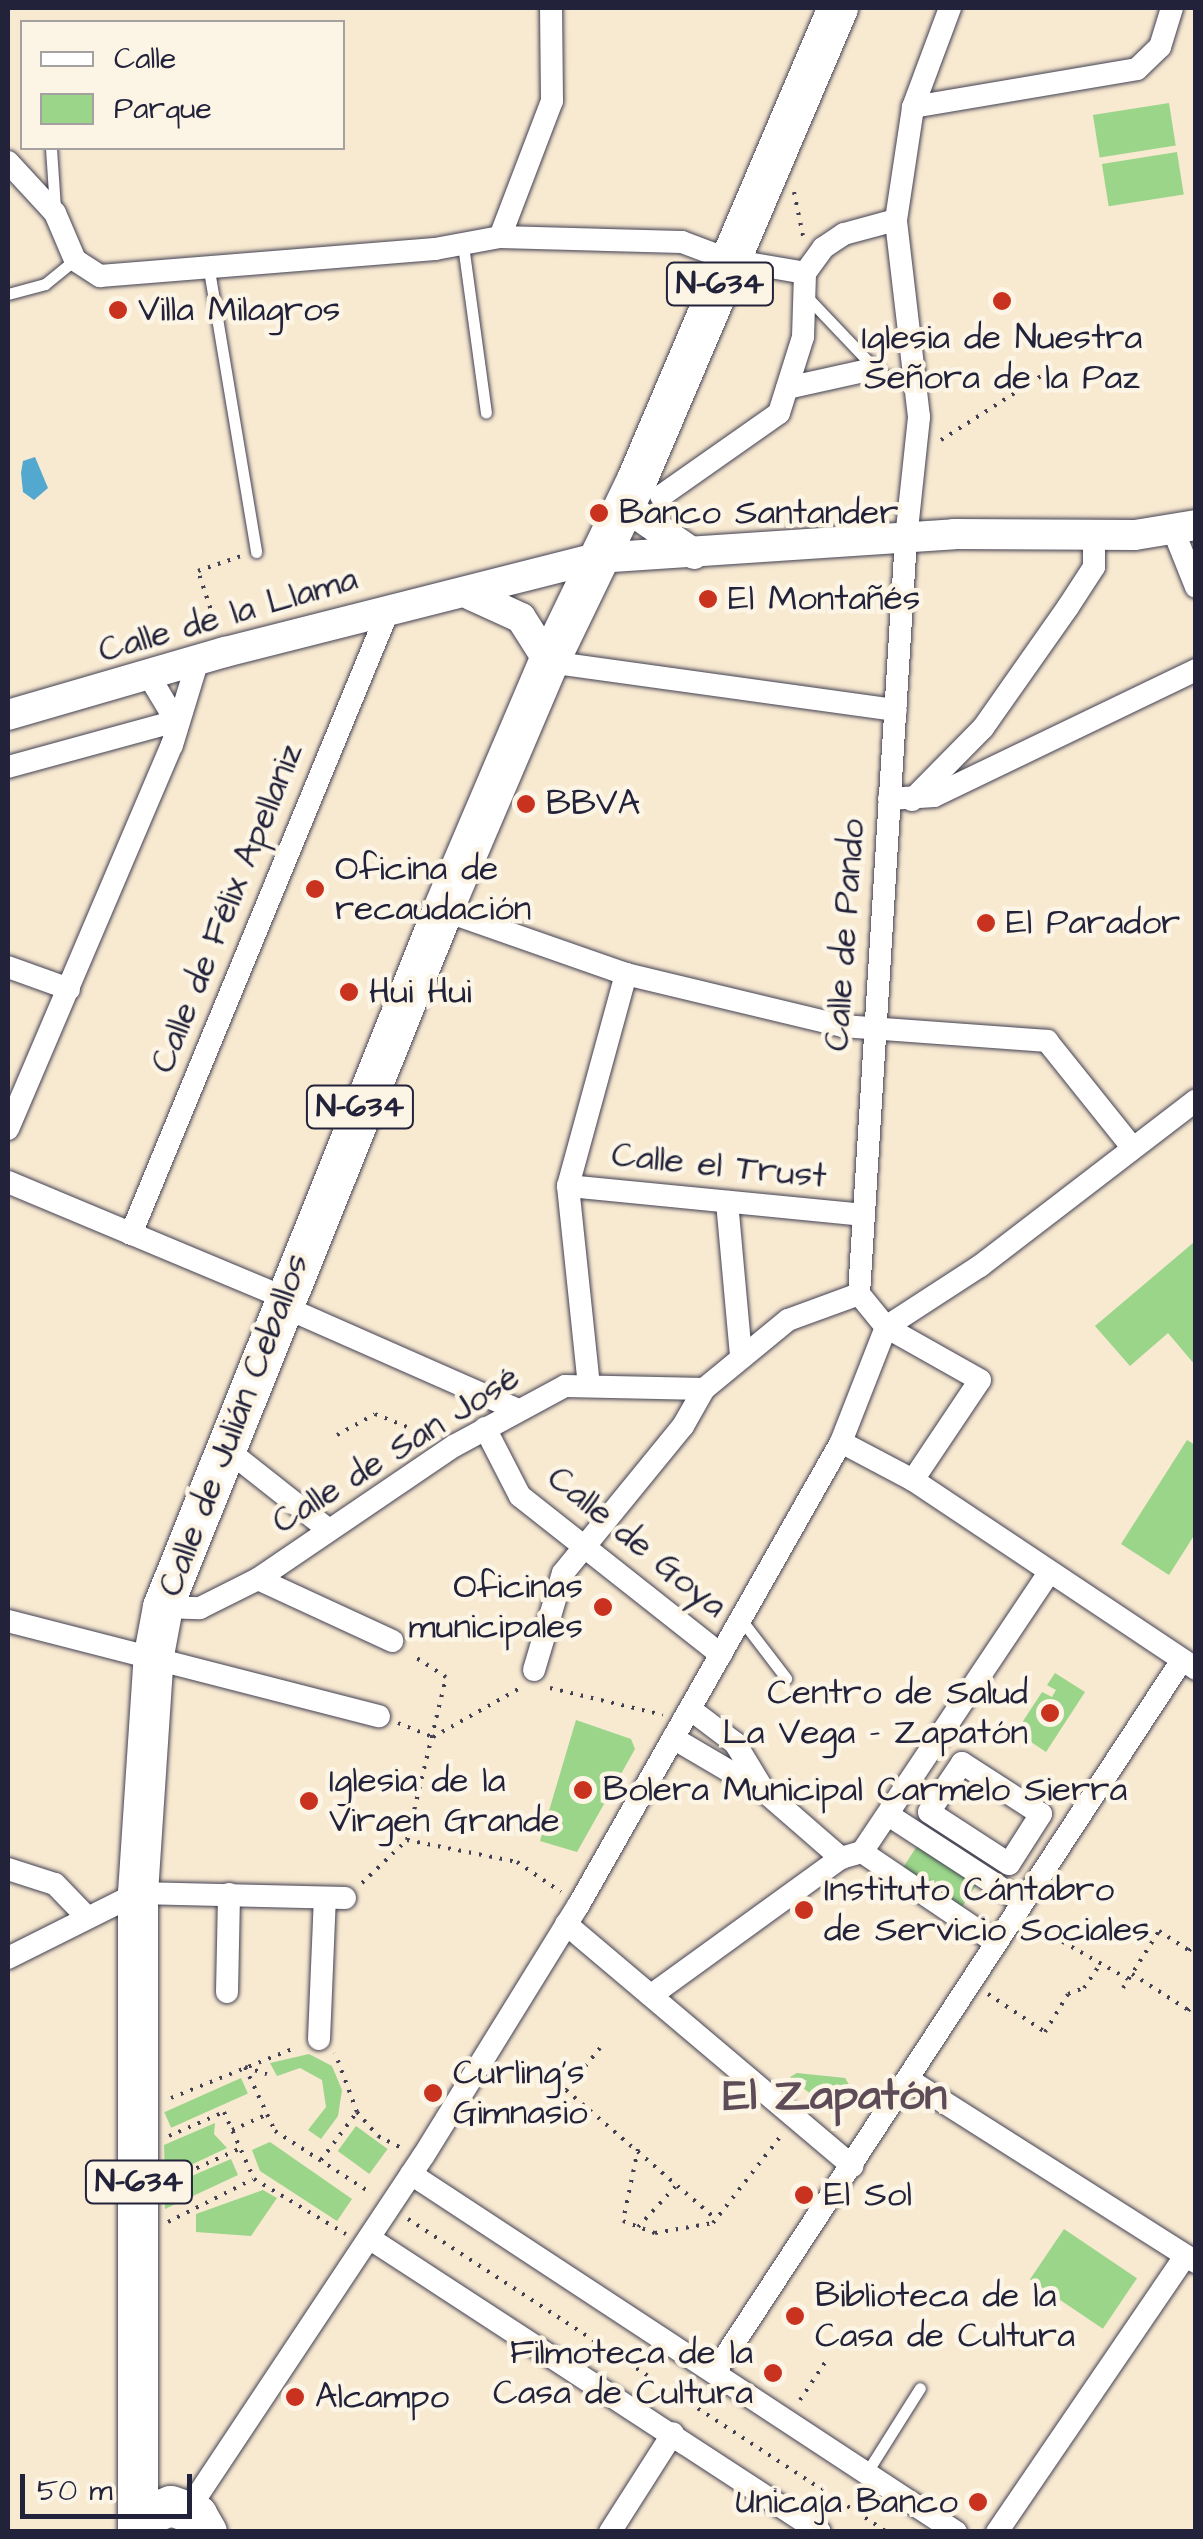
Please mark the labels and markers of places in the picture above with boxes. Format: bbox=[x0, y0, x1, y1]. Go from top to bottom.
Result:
place label: Villa Milagros bbox=[138, 289, 340, 331]
marker: Iglesia de Nuestra Señora de la Paz bbox=[991, 290, 1013, 312]
marker: Villa Milagros bbox=[107, 299, 129, 321]
place label: Iglesia de Nuestra Señora de la Paz bbox=[862, 317, 1142, 399]
place label: Banco Santander bbox=[619, 492, 898, 534]
marker: Banco Santander bbox=[588, 502, 610, 524]
place label: El Montañés bbox=[728, 578, 920, 620]
marker: El Montañés bbox=[697, 588, 719, 610]
place label: BBVA bbox=[546, 783, 640, 825]
marker: BBVA bbox=[515, 793, 537, 815]
place label: Oficina de recaudación bbox=[335, 848, 531, 930]
marker: Oficina de recaudación bbox=[304, 878, 326, 900]
place label: El Parador bbox=[1006, 902, 1180, 944]
marker: El Parador bbox=[975, 912, 997, 934]
place label: Hui Hui bbox=[369, 971, 472, 1013]
marker: Hui Hui bbox=[338, 981, 360, 1003]
place label: Oficinas municipales bbox=[408, 1566, 583, 1648]
marker: Oficinas municipales bbox=[592, 1596, 614, 1618]
place label: Centro de Salud La Vega - Zapatón bbox=[722, 1672, 1028, 1754]
marker: Centro de Salud La Vega - Zapatón bbox=[1037, 1700, 1063, 1726]
place label: Iglesia de la Virgen Grande bbox=[329, 1760, 560, 1842]
place label: Bolera Municipal Carmelo Sierra bbox=[603, 1769, 1127, 1811]
marker: Bolera Municipal Carmelo Sierra bbox=[572, 1779, 594, 1801]
marker: Iglesia de la Virgen Grande bbox=[298, 1790, 320, 1812]
place label: Instituto Cántabro de Servicio Sociales bbox=[824, 1869, 1150, 1951]
marker: Instituto Cántabro de Servicio Sociales bbox=[793, 1899, 815, 1921]
place label: Curling's Gimnasio bbox=[453, 2052, 588, 2134]
marker: Curling's Gimnasio bbox=[422, 2082, 444, 2104]
place label: El Sol bbox=[824, 2174, 912, 2216]
marker: El Sol bbox=[793, 2184, 815, 2206]
place label: Biblioteca de la Casa de Cultura bbox=[815, 2275, 1075, 2357]
marker: Biblioteca de la Casa de Cultura bbox=[784, 2305, 806, 2327]
place label: Filmoteca de la Casa de Cultura bbox=[493, 2332, 753, 2414]
marker: Filmoteca de la Casa de Cultura bbox=[762, 2362, 784, 2384]
place label: Alcampo bbox=[315, 2376, 449, 2418]
marker: Alcampo bbox=[284, 2386, 306, 2408]
place label: Unicaja Banco bbox=[736, 2481, 958, 2523]
marker: Unicaja Banco bbox=[967, 2491, 989, 2513]

